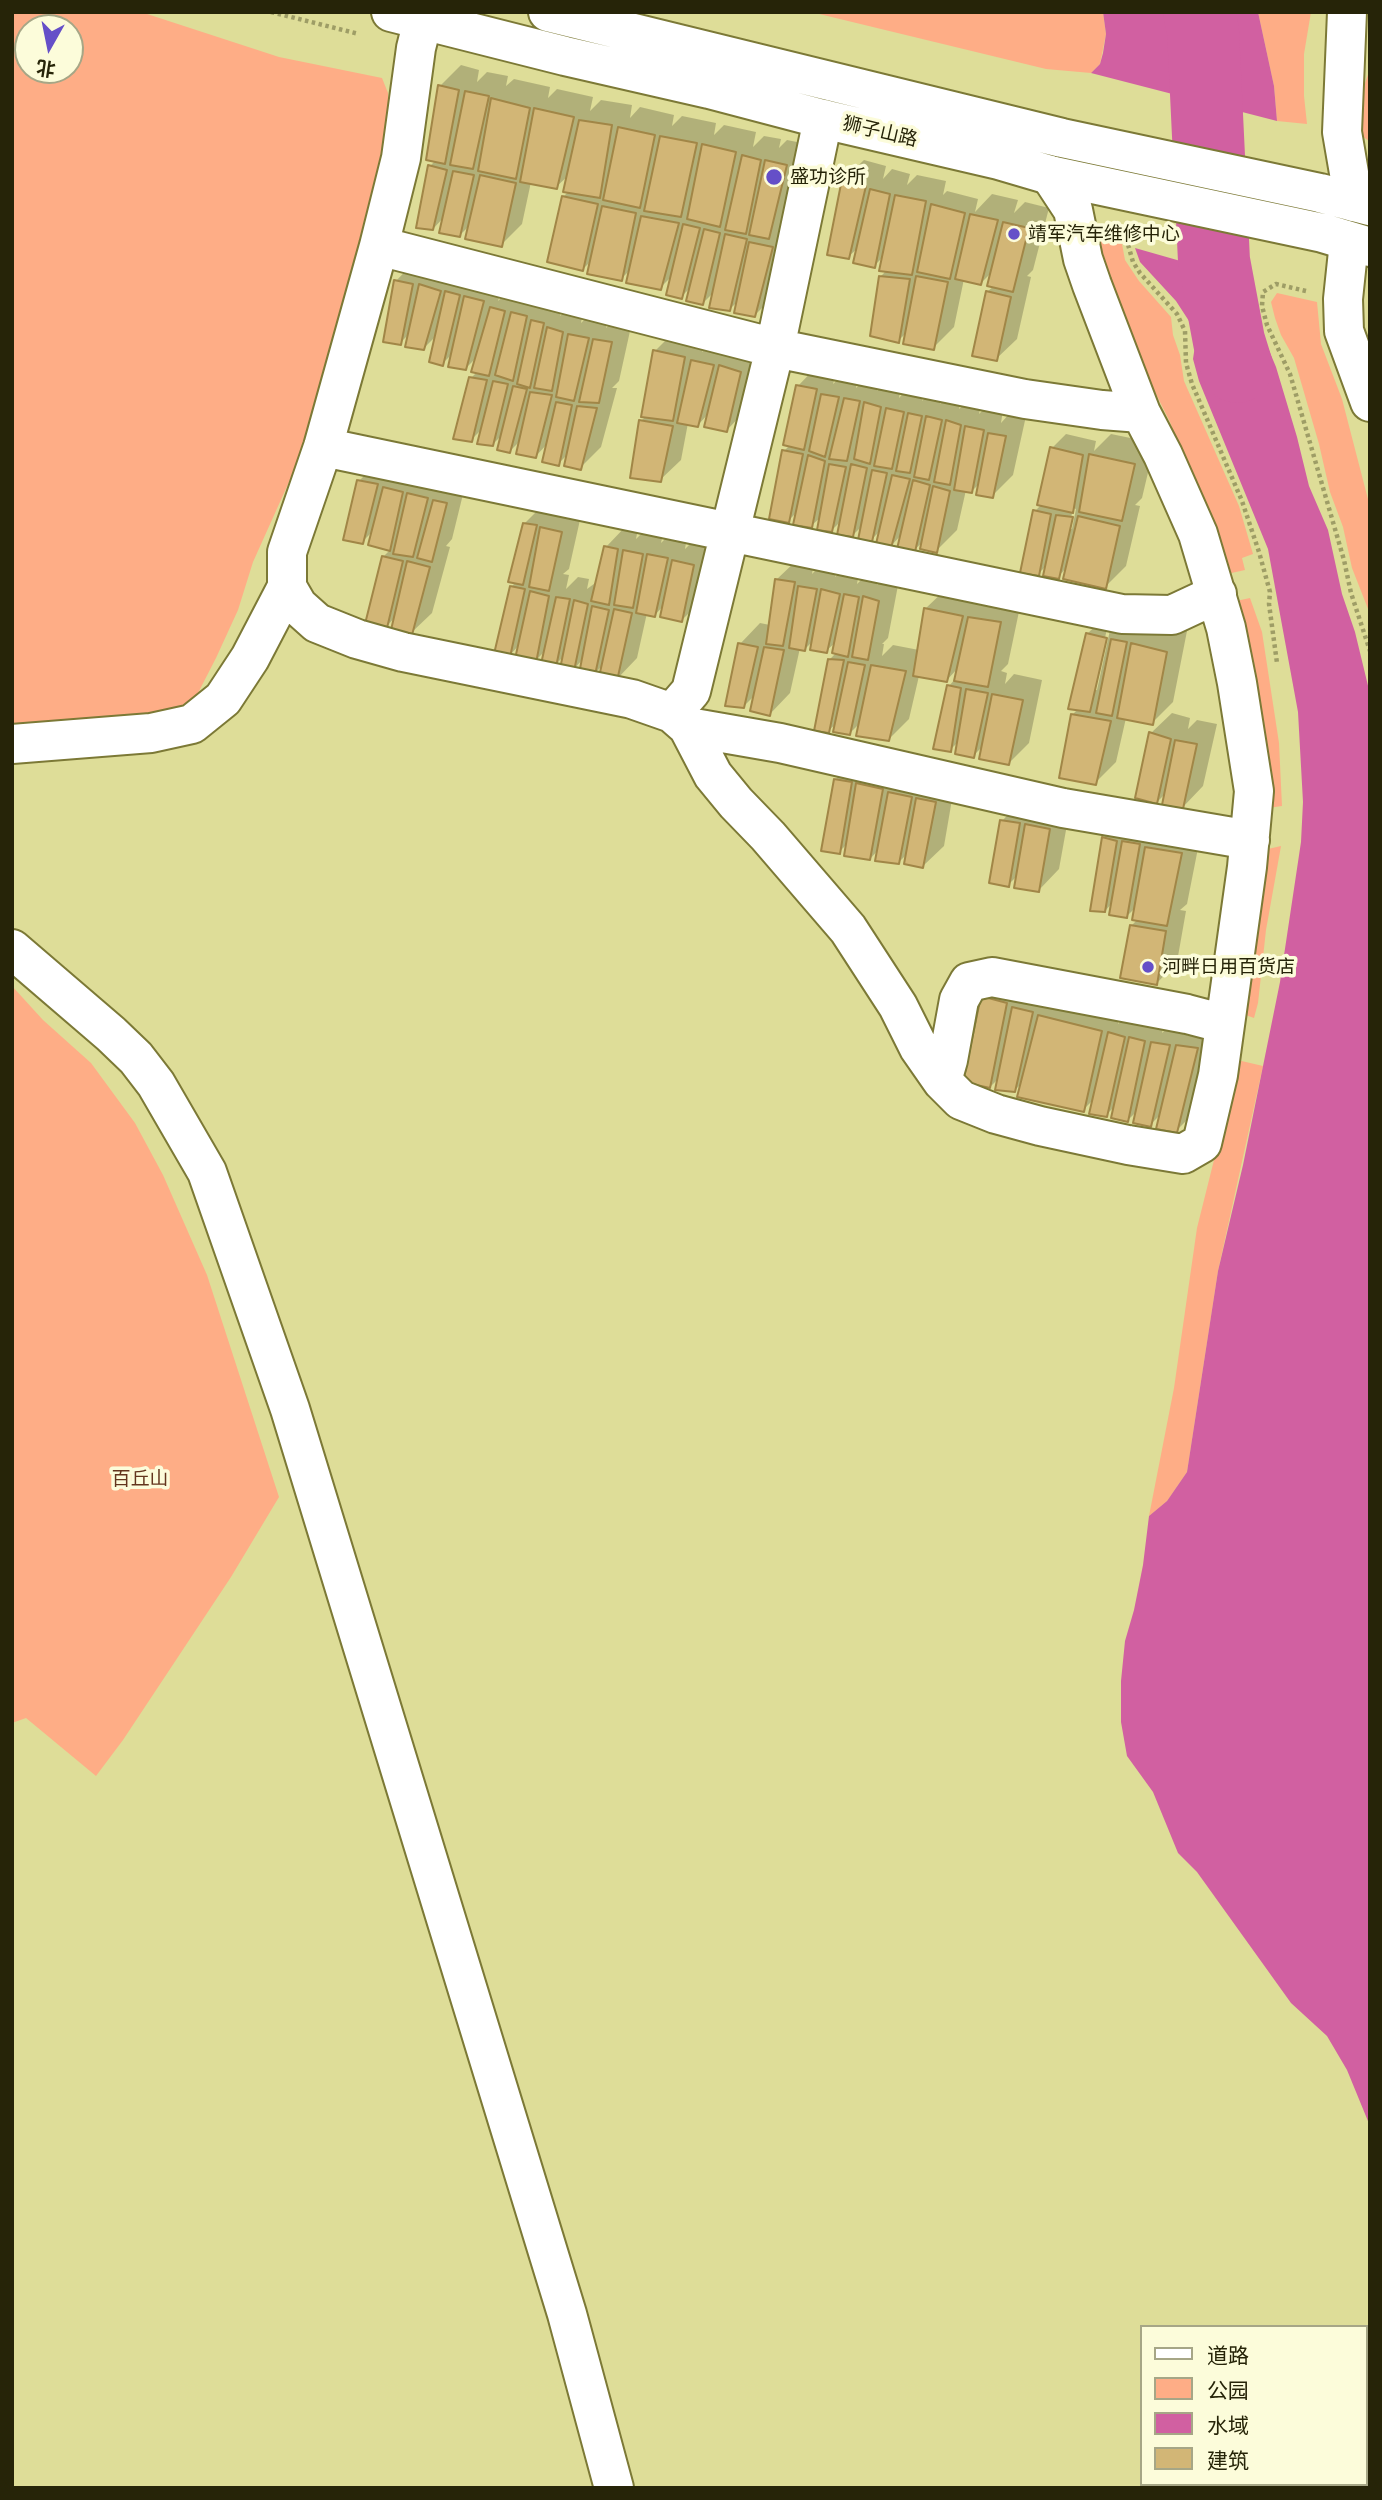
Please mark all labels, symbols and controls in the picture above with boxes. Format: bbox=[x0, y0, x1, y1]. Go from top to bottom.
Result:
north arrow bbox=[14, 14, 84, 84]
text: 北 bbox=[35, 55, 57, 81]
street label: 狮子山路 bbox=[840, 112, 920, 152]
place label: 盛功诊所 bbox=[790, 166, 866, 188]
marker: 盛功诊所 bbox=[764, 167, 784, 187]
place label: 靖军汽车维修中心 bbox=[1028, 223, 1180, 245]
marker: 靖军汽车维修中心 bbox=[1006, 226, 1022, 242]
place label: 河畔日用百货店 bbox=[1162, 956, 1295, 978]
marker: 河畔日用百货店 bbox=[1140, 959, 1156, 975]
park label: 百丘山 bbox=[112, 1468, 168, 1490]
legend bbox=[1140, 2325, 1368, 2486]
text: 道路 bbox=[1207, 2343, 1249, 2368]
text: 公园 bbox=[1207, 2378, 1249, 2403]
text: 水域 bbox=[1207, 2413, 1249, 2438]
text: 建筑 bbox=[1207, 2448, 1249, 2473]

